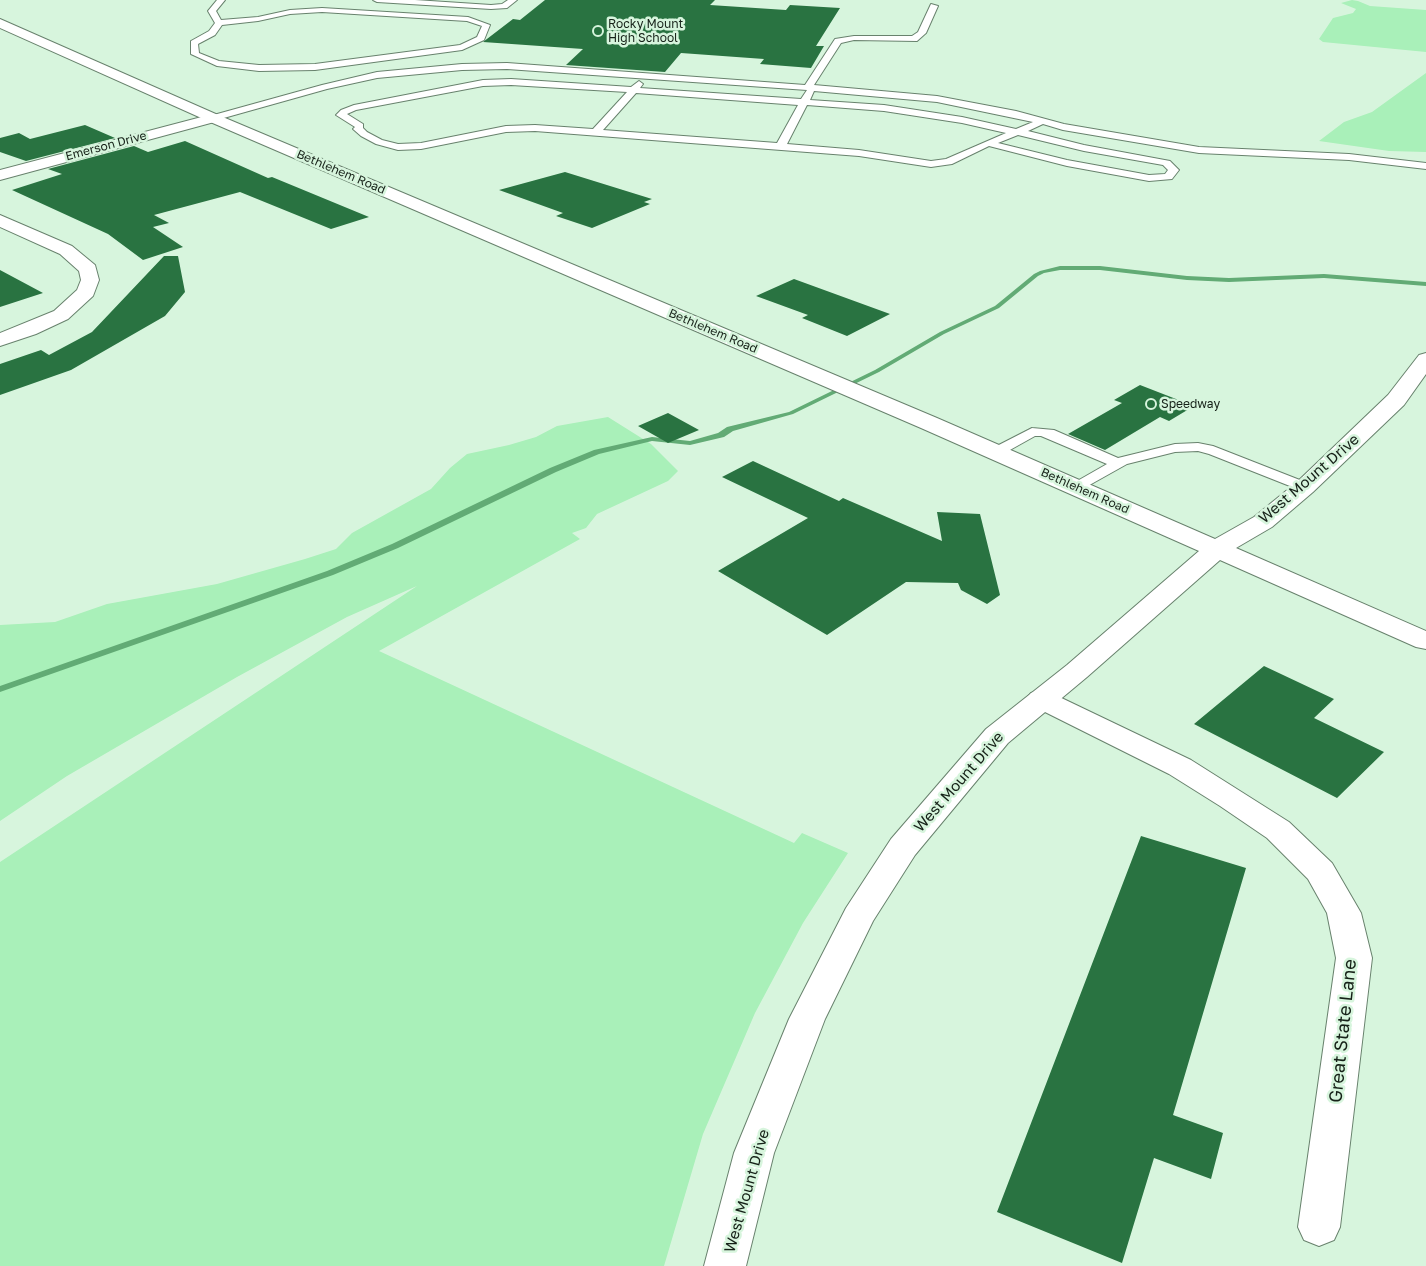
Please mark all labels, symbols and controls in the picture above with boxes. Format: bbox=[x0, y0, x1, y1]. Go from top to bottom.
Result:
place label: Rocky Mount High School bbox=[608, 17, 683, 45]
marker: Rocky Mount High School bbox=[592, 25, 604, 37]
street label: Emerson Drive bbox=[64, 128, 148, 164]
street label: Bethlehem Road bbox=[294, 147, 388, 197]
street label: Bethlehem Road bbox=[666, 306, 760, 356]
place label: Speedway bbox=[1161, 397, 1220, 411]
marker: Speedway bbox=[1145, 398, 1157, 410]
street label: West Mount Drive bbox=[1255, 430, 1363, 528]
street label: Bethlehem Road bbox=[1039, 465, 1131, 517]
street label: West Mount Drive bbox=[910, 728, 1008, 836]
street label: Great State Lane bbox=[1325, 958, 1361, 1104]
street label: West Mount Drive bbox=[721, 1127, 773, 1255]

